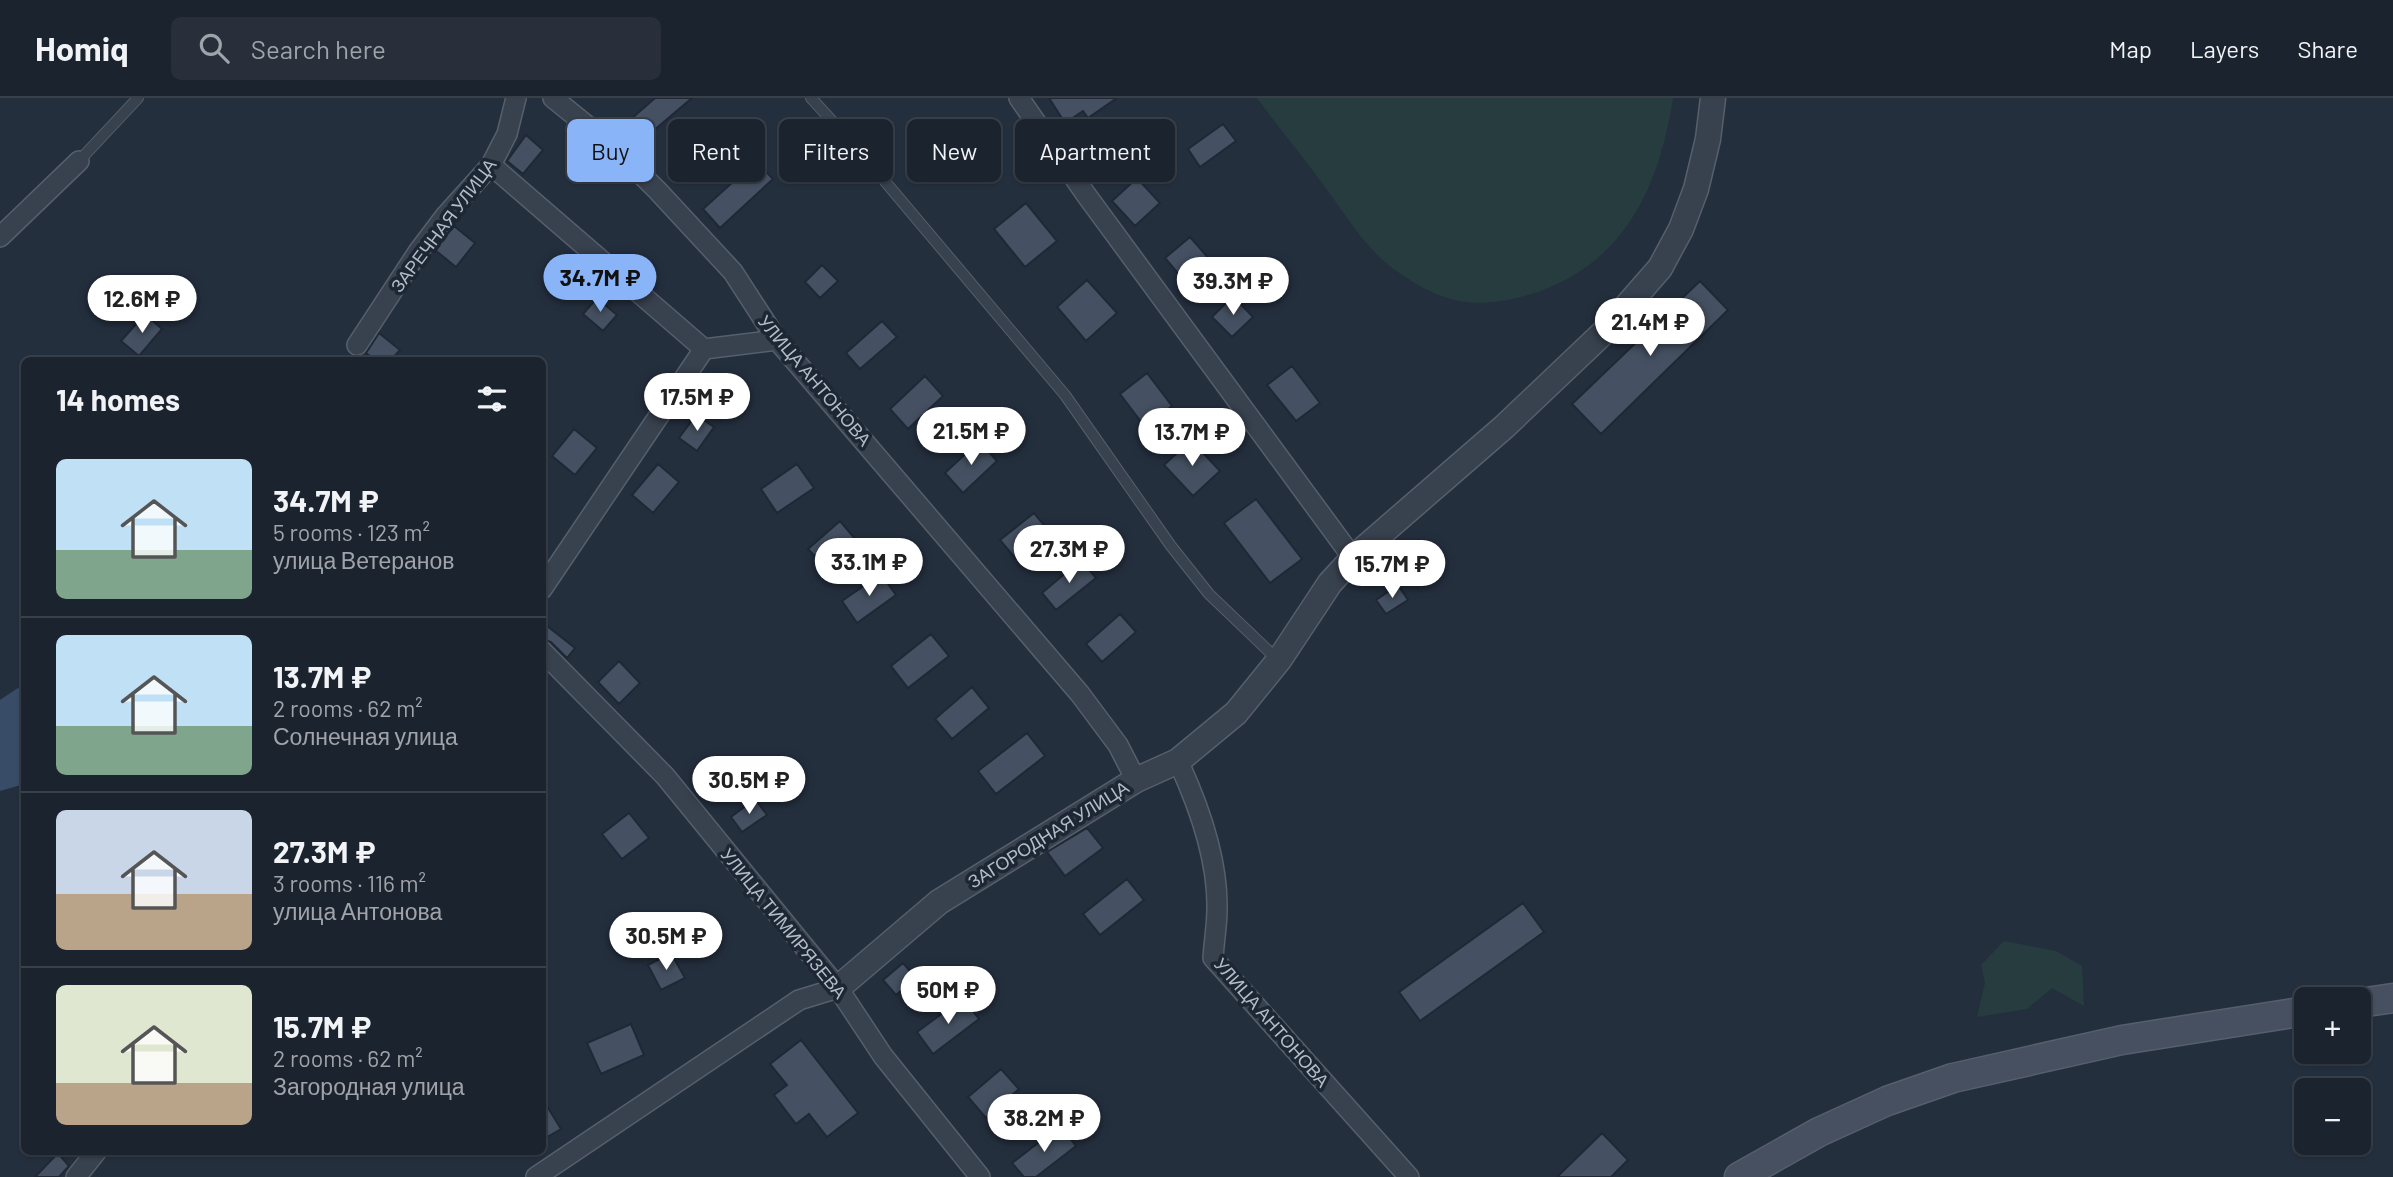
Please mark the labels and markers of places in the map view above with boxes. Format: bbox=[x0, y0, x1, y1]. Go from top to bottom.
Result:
pin: 34.7M ₽ bbox=[535, 254, 665, 314]
pin: 39.3M ₽ bbox=[1168, 258, 1298, 317]
pin: 12.6M ₽ bbox=[77, 275, 207, 335]
pin: 21.4M ₽ bbox=[1585, 299, 1715, 358]
pin: 17.5M ₽ bbox=[632, 374, 762, 433]
pin: 21.5M ₽ bbox=[906, 408, 1036, 467]
pin: 13.7M ₽ bbox=[1127, 408, 1257, 468]
pin: 27.3M ₽ bbox=[1004, 526, 1134, 585]
pin: 33.1M ₽ bbox=[804, 538, 934, 598]
pin: 15.7M ₽ bbox=[1327, 540, 1457, 600]
pin: 30.5M ₽ bbox=[684, 756, 814, 816]
pin: 30.5M ₽ bbox=[601, 912, 731, 972]
pin: 50M ₽ bbox=[899, 967, 997, 1026]
pin: 38.2M ₽ bbox=[979, 1094, 1109, 1154]

